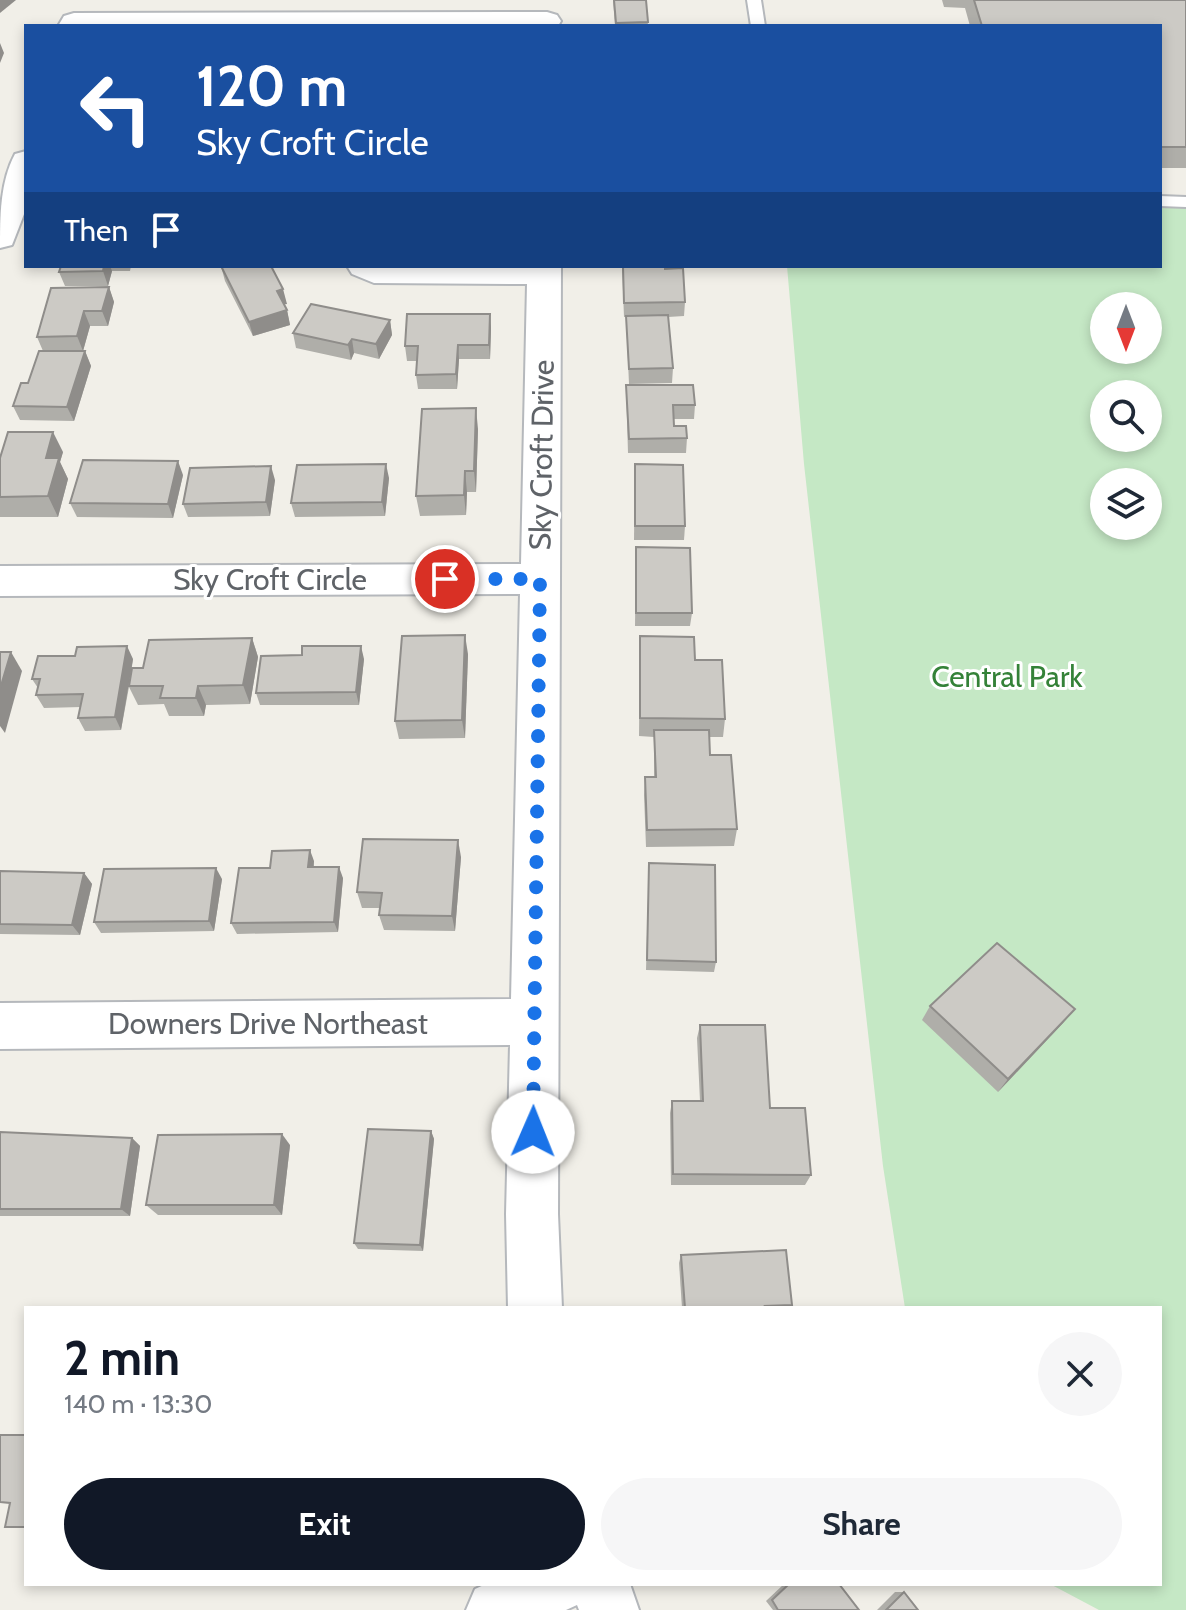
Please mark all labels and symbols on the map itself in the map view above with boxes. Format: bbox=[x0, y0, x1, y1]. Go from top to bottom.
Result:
north arrow bbox=[1090, 292, 1162, 364]
street label: Sky Croft Drive bbox=[521, 359, 562, 551]
pin bbox=[411, 545, 479, 613]
street label: Sky Croft Circle bbox=[173, 561, 367, 598]
park label: Central Park bbox=[931, 658, 1083, 695]
street label: Downers Drive Northeast bbox=[108, 1005, 428, 1042]
position arrow bbox=[491, 1090, 575, 1174]

